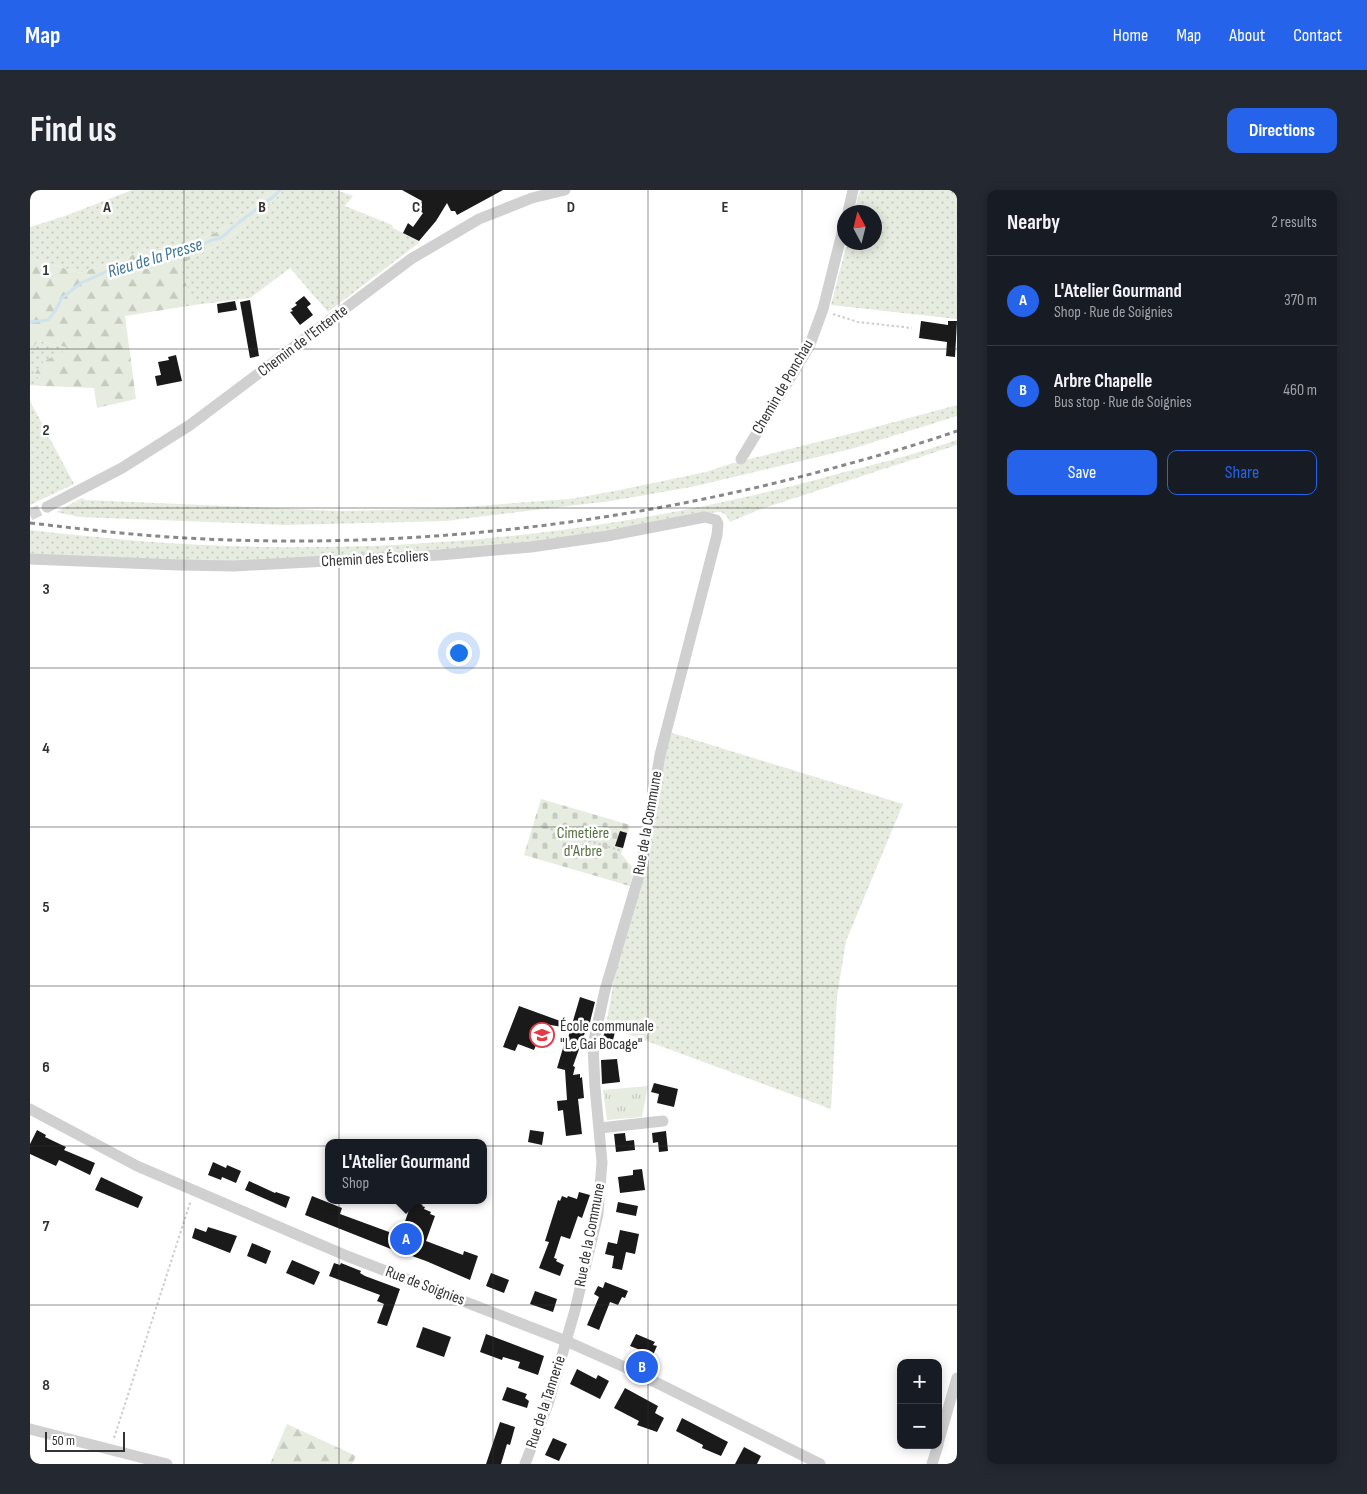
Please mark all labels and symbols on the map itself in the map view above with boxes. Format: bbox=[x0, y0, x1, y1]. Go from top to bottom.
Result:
text: A bbox=[102, 198, 111, 217]
text: B bbox=[258, 198, 266, 217]
text: C bbox=[412, 198, 420, 217]
text: D bbox=[567, 198, 575, 217]
text: E bbox=[722, 198, 729, 217]
north arrow bbox=[837, 205, 882, 250]
water label: Rieu de la Presse bbox=[105, 234, 205, 282]
text: 1 bbox=[43, 261, 50, 280]
street label: Chemin de l'Entente bbox=[254, 301, 352, 381]
street label: Chemin de Ponchau bbox=[748, 336, 818, 438]
text: 2 bbox=[42, 421, 50, 440]
street label: Chemin des Écoliers bbox=[321, 547, 429, 571]
text: 3 bbox=[42, 580, 50, 599]
your location bbox=[446, 640, 472, 666]
text: 4 bbox=[42, 739, 50, 758]
street label: Rue de la Commune bbox=[630, 770, 666, 876]
park label: Cimetière d'Arbre bbox=[557, 824, 609, 861]
text: 5 bbox=[42, 898, 50, 917]
place label: École communale "Le Gai Bocage" bbox=[560, 1017, 654, 1054]
school or university icon: École communale "Le Gai Bocage" bbox=[529, 1022, 555, 1048]
text: 6 bbox=[42, 1058, 50, 1077]
street label: Rue de la Commune bbox=[571, 1182, 609, 1288]
text: 7 bbox=[43, 1217, 50, 1236]
pin: A bbox=[390, 1220, 422, 1258]
street label: Rue de Soignies bbox=[383, 1262, 468, 1310]
pin: B bbox=[626, 1348, 658, 1386]
street label: Rue de la Tannerie bbox=[522, 1353, 570, 1451]
text: 8 bbox=[42, 1376, 50, 1395]
scale bar bbox=[45, 1429, 125, 1452]

